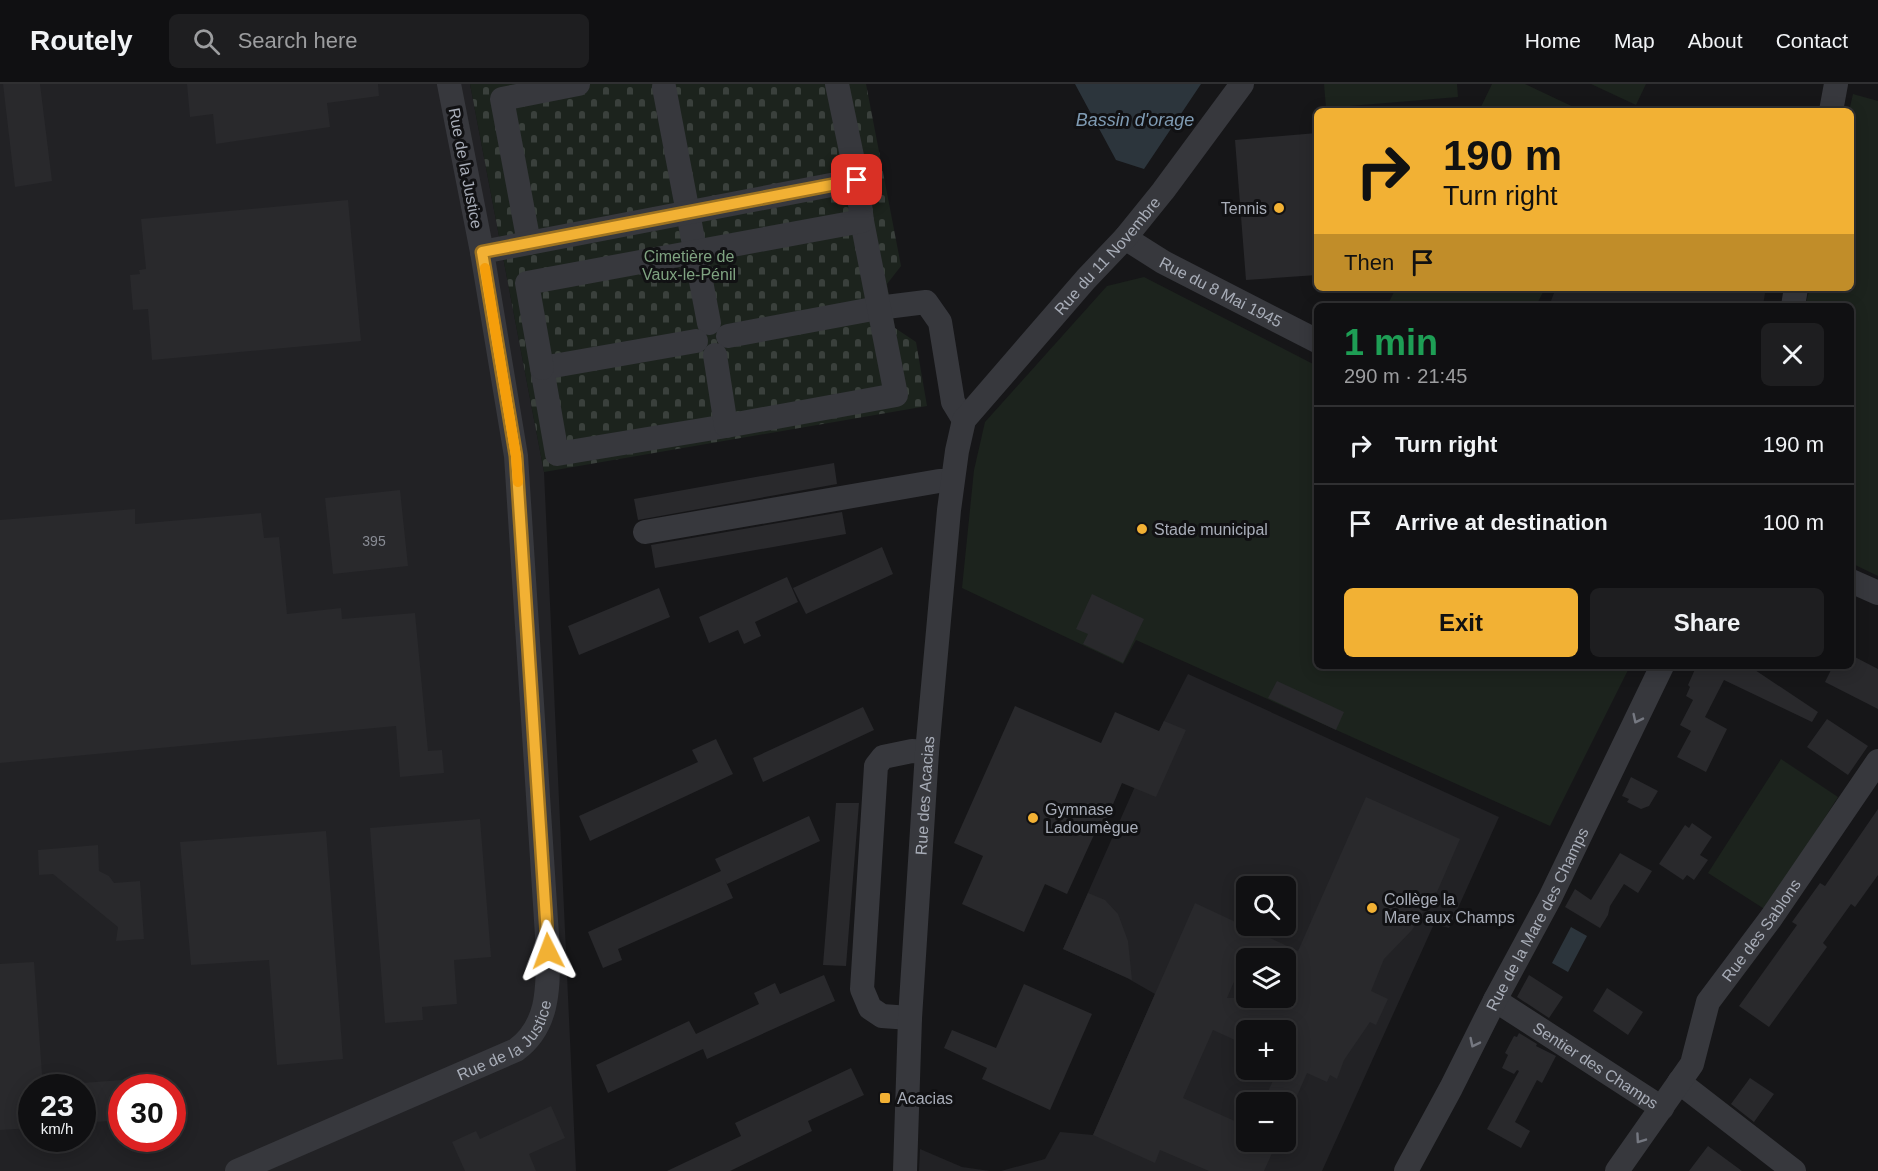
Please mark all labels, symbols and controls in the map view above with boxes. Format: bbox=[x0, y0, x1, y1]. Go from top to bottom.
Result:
search box bbox=[169, 14, 589, 68]
text: Routely bbox=[30, 25, 133, 56]
icon: search bbox=[190, 25, 223, 58]
text: Search here bbox=[238, 28, 358, 53]
text: Home bbox=[1525, 29, 1581, 52]
text: Map bbox=[1614, 29, 1655, 52]
text: About bbox=[1688, 29, 1743, 52]
text: Contact bbox=[1776, 29, 1848, 52]
street label: Rue de la Justice bbox=[445, 106, 486, 230]
water label: Bassin d'orage bbox=[1076, 110, 1194, 130]
icon: right bbox=[1344, 132, 1422, 210]
text: 190 m bbox=[1443, 132, 1562, 179]
pin bbox=[831, 154, 882, 205]
icon: arrive bbox=[840, 163, 873, 196]
text: Turn right bbox=[1443, 181, 1558, 211]
street label: Rue du 11 Novembre bbox=[1051, 194, 1164, 318]
place label: Tennis bbox=[1221, 200, 1267, 217]
marker: Tennis bbox=[1272, 201, 1286, 215]
icon: arrive bbox=[1406, 246, 1439, 279]
park label: Cimetière de Vaux-le-Pénil bbox=[642, 248, 736, 283]
text: Then bbox=[1344, 250, 1394, 275]
street label: Rue du 8 Mai 1945 bbox=[1157, 254, 1285, 331]
text: 1 min bbox=[1344, 322, 1438, 363]
button: close bbox=[1761, 323, 1824, 386]
text: 290 m · 21:45 bbox=[1344, 365, 1467, 387]
icon: right bbox=[1344, 429, 1377, 462]
text: Turn right bbox=[1395, 432, 1497, 457]
text: 190 m bbox=[1763, 432, 1824, 457]
icon: arrive bbox=[1344, 507, 1377, 540]
text: Arrive at destination bbox=[1395, 510, 1608, 535]
text: 100 m bbox=[1763, 510, 1824, 535]
place label: Stade municipal bbox=[1154, 521, 1268, 538]
marker: Stade municipal bbox=[1135, 522, 1149, 536]
house number: 395 bbox=[362, 533, 386, 549]
button: Exit bbox=[1344, 588, 1578, 657]
button: Share bbox=[1590, 588, 1824, 657]
one-way arrow bbox=[1633, 712, 1644, 723]
street label: Rue des Acacias bbox=[912, 735, 937, 856]
place label: Gymnase Ladoumègue bbox=[1045, 801, 1139, 836]
marker: Gymnase Ladoumègue bbox=[1026, 811, 1040, 825]
street label: Rue de la Mare des Champs bbox=[1483, 825, 1592, 1014]
map controls bbox=[1236, 876, 1296, 1152]
button: search bbox=[1236, 876, 1296, 936]
street label: Rue des Sablons bbox=[1719, 876, 1804, 985]
place label: Collège la Mare aux Champs bbox=[1384, 891, 1515, 926]
marker: Collège la Mare aux Champs bbox=[1365, 901, 1379, 915]
position arrow bbox=[516, 919, 580, 983]
button: layers bbox=[1236, 948, 1296, 1008]
street label: Rue de la Justice bbox=[455, 998, 554, 1084]
street label: Sentier des Champs bbox=[1530, 1019, 1661, 1112]
button: + bbox=[1236, 1020, 1296, 1080]
one-way arrow bbox=[1469, 1036, 1481, 1047]
speed limit sign: 30 bbox=[108, 1074, 186, 1152]
text: 23 bbox=[40, 1089, 74, 1122]
place label: Acacias bbox=[897, 1090, 953, 1107]
marker: Acacias bbox=[878, 1091, 892, 1105]
button: − bbox=[1236, 1092, 1296, 1152]
text: km/h bbox=[41, 1120, 73, 1137]
one-way arrow bbox=[1636, 1133, 1647, 1144]

